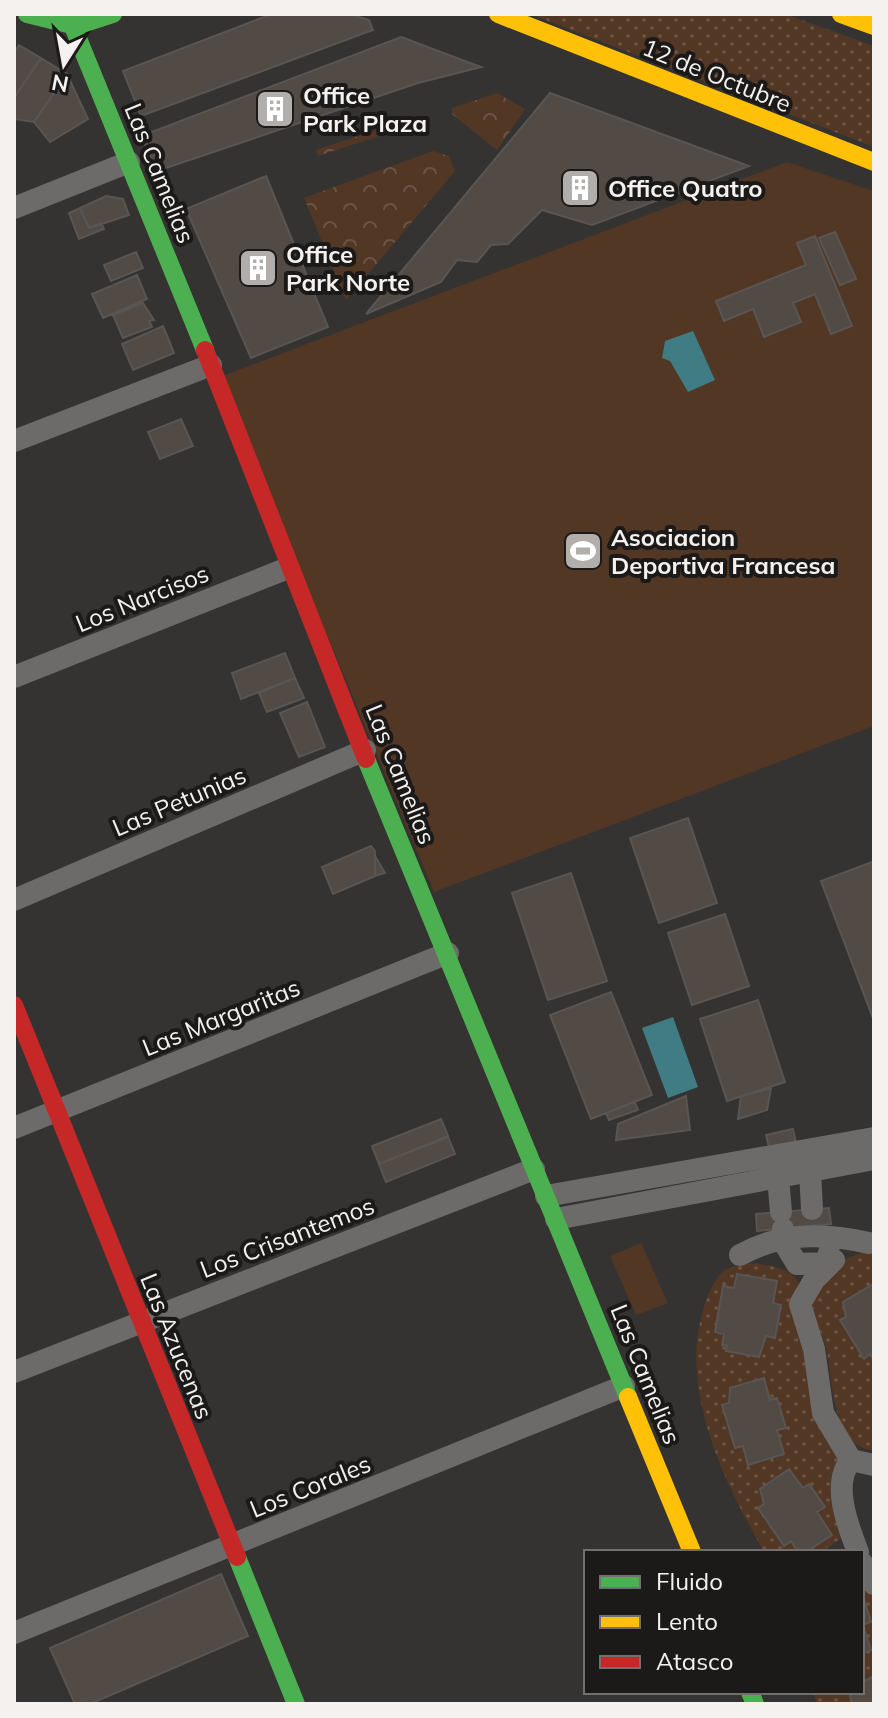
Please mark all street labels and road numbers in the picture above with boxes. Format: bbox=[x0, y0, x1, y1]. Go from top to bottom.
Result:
street label: 12 de Octubre bbox=[638, 32, 796, 118]
street label: Las Camelias bbox=[118, 99, 202, 247]
street label: Los Narcisos bbox=[71, 558, 213, 638]
street label: Las Camelias bbox=[359, 700, 443, 848]
street label: Las Petunias bbox=[108, 759, 250, 843]
street label: Las Margaritas bbox=[138, 972, 304, 1062]
street label: Los Crisantemos bbox=[196, 1190, 378, 1284]
street label: Las Azucenas bbox=[134, 1269, 220, 1423]
street label: Las Camelias bbox=[604, 1300, 688, 1448]
street label: Los Corales bbox=[245, 1448, 375, 1524]

